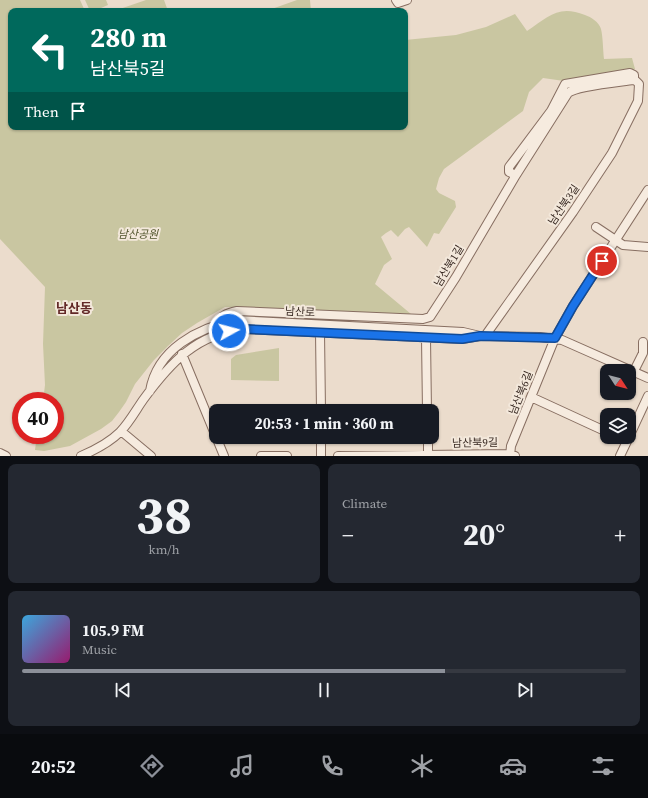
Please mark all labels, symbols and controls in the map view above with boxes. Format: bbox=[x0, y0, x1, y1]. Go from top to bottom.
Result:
text: 280 m bbox=[90, 18, 167, 56]
icon: left bbox=[24, 24, 76, 76]
text: 남산북5길 bbox=[90, 56, 165, 81]
icon: arrive bbox=[67, 100, 89, 122]
text: Then bbox=[24, 101, 59, 122]
street label: 남산북3길 bbox=[545, 182, 583, 228]
park label: 남산공원 bbox=[118, 227, 159, 242]
street label: 남산북1길 bbox=[431, 242, 467, 290]
pin bbox=[585, 244, 619, 278]
icon: arrive bbox=[591, 250, 613, 272]
district label: 남산동 bbox=[56, 300, 92, 317]
street label: 남산로 bbox=[284, 304, 316, 320]
position arrow bbox=[208, 310, 250, 352]
north arrow bbox=[600, 364, 636, 400]
map controls bbox=[600, 364, 636, 444]
street label: 남산북6길 bbox=[505, 369, 537, 417]
speed limit sign: 40 bbox=[12, 392, 64, 444]
button: layers bbox=[600, 408, 636, 444]
text: 20:53 · 1 min · 360 m bbox=[255, 413, 394, 434]
street label: 남산북9길 bbox=[452, 435, 498, 451]
text: 38 bbox=[136, 479, 192, 550]
text: Climate bbox=[342, 495, 387, 512]
text: 20° bbox=[463, 514, 505, 555]
text: − bbox=[342, 520, 354, 550]
text: + bbox=[614, 520, 626, 550]
text: km/h bbox=[149, 541, 179, 558]
text: 105.9 FM bbox=[82, 620, 144, 641]
text: Music bbox=[82, 641, 117, 658]
icon: previous bbox=[112, 679, 134, 701]
icon: pause bbox=[313, 679, 335, 701]
icon: next bbox=[514, 679, 536, 701]
icon: directions bbox=[138, 752, 166, 780]
icon: music bbox=[228, 752, 256, 780]
icon: phone bbox=[318, 752, 346, 780]
icon: climate bbox=[408, 752, 436, 780]
icon: car bbox=[499, 752, 527, 780]
icon: filters bbox=[589, 752, 617, 780]
text: 20:52 bbox=[31, 754, 76, 779]

